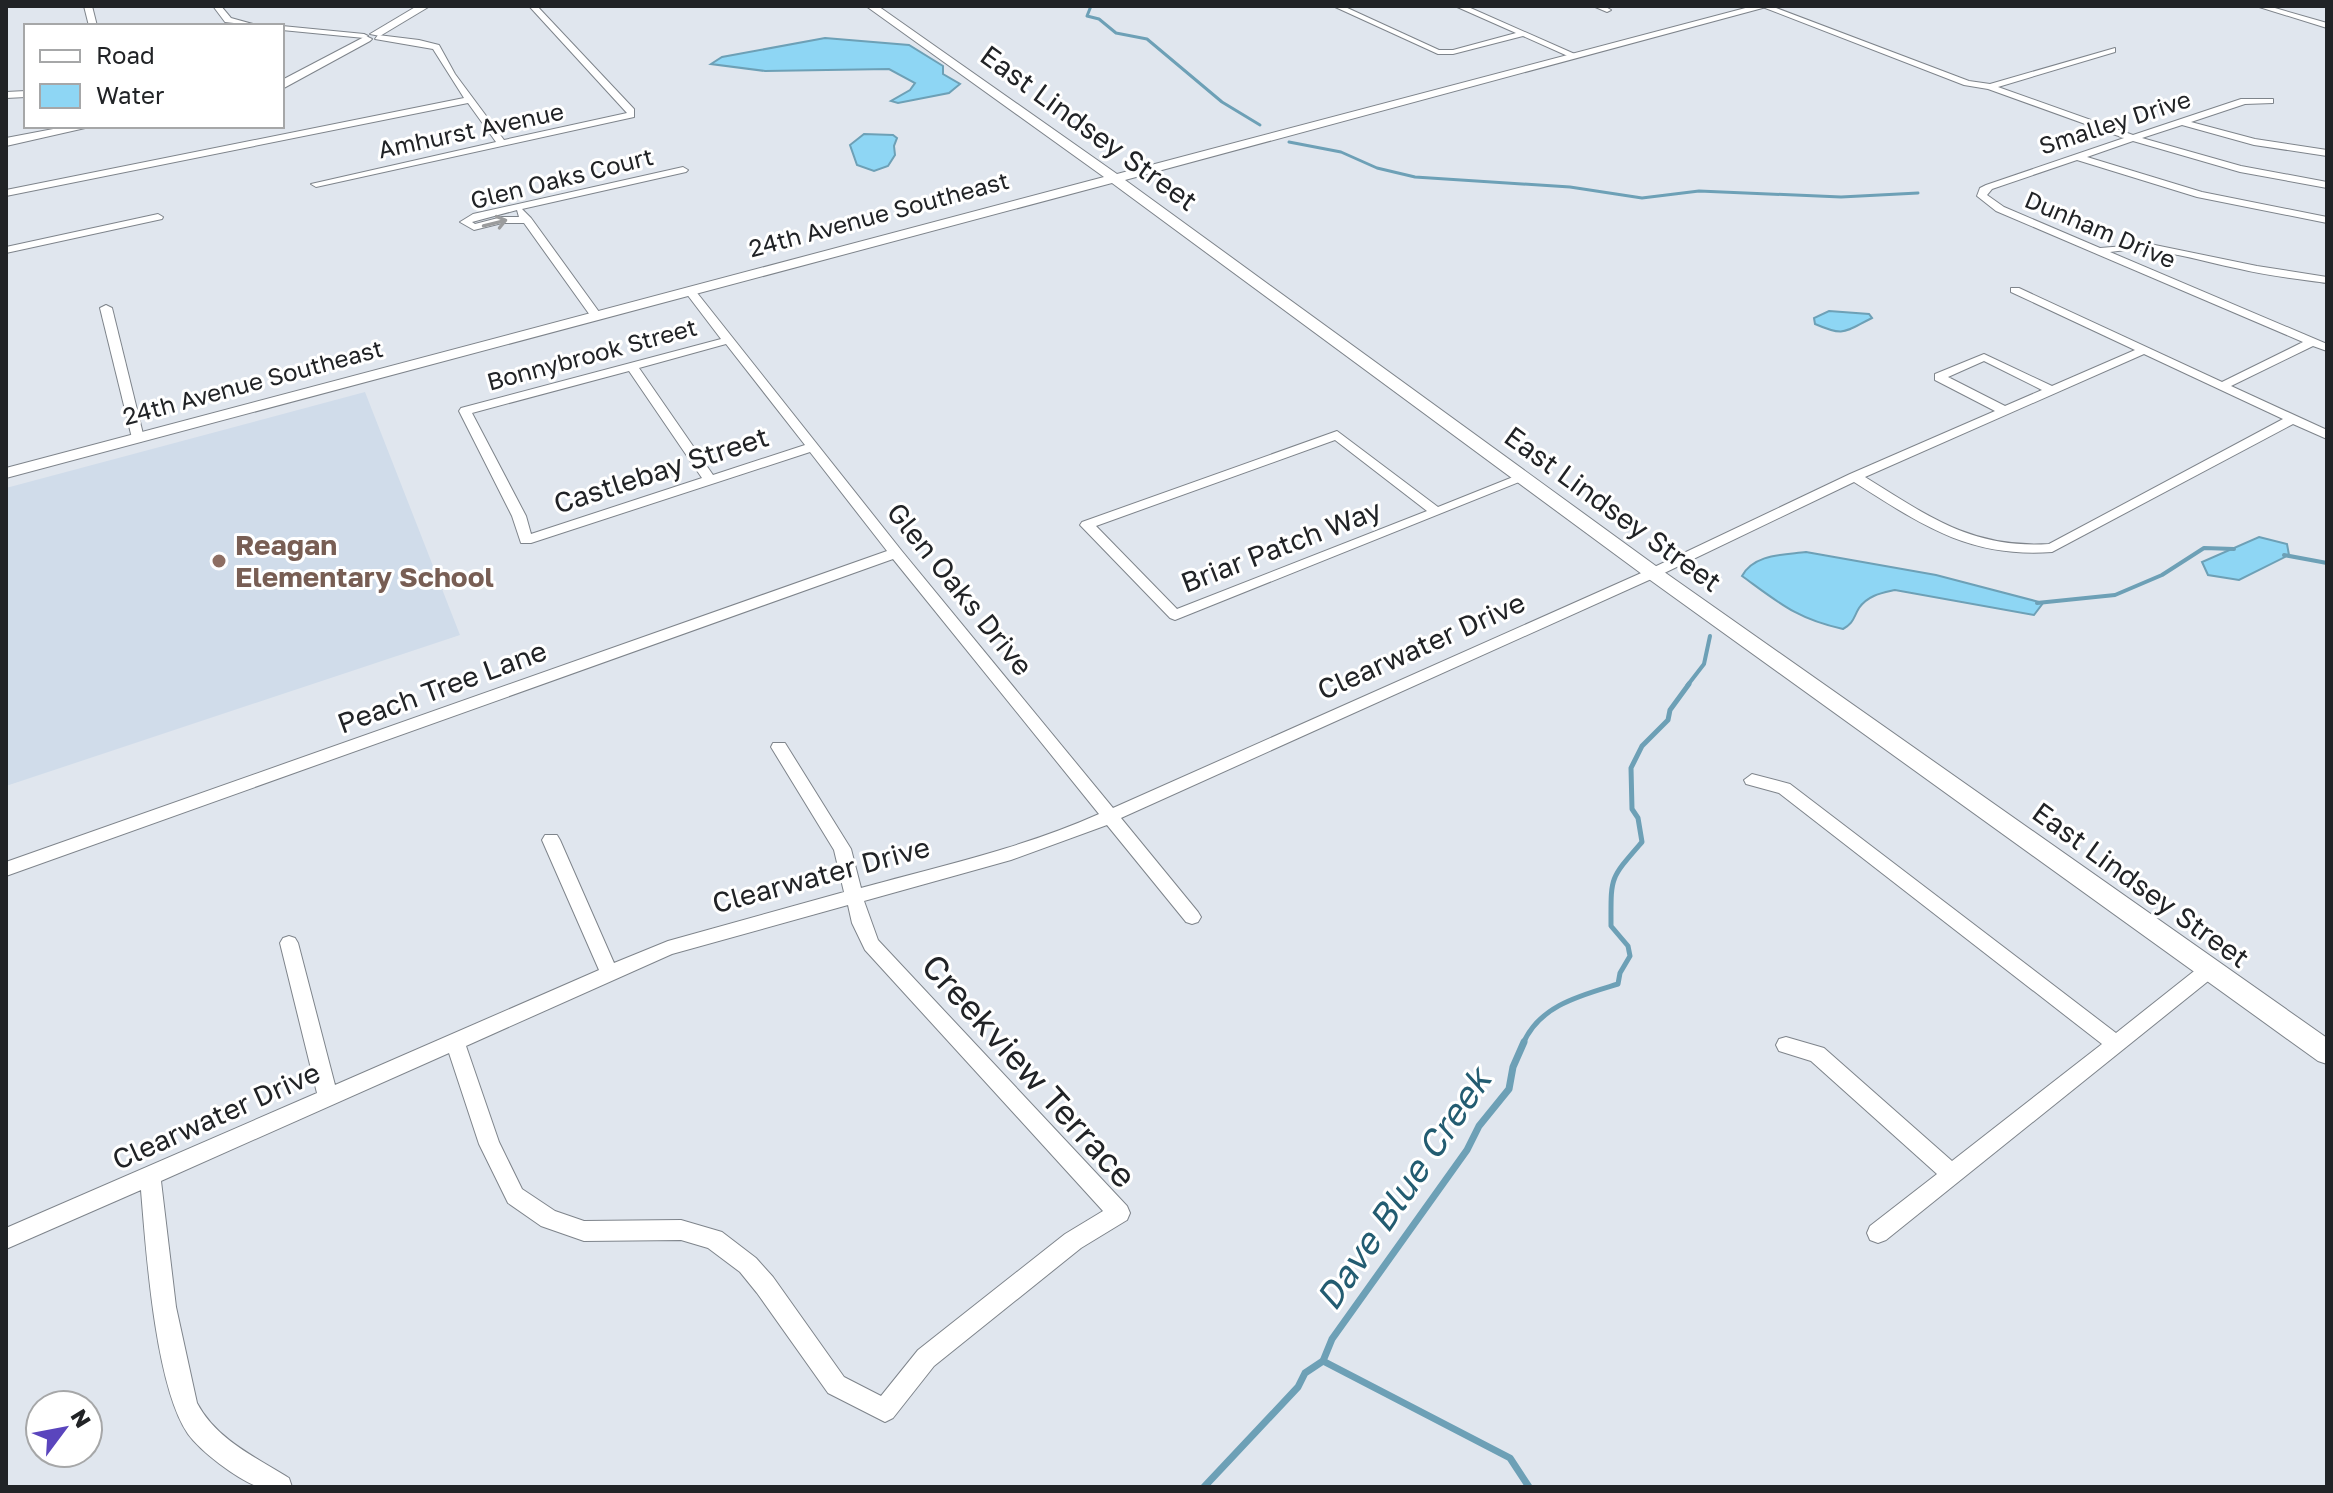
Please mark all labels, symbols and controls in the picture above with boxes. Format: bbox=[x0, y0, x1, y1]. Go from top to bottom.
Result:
legend bbox=[24, 24, 284, 128]
street label: East Lindsey Street bbox=[975, 38, 1204, 217]
text: Road bbox=[96, 40, 155, 69]
text: Water bbox=[96, 80, 164, 109]
street label: Smalley Drive bbox=[2035, 83, 2194, 160]
street label: Amhurst Avenue bbox=[375, 96, 566, 163]
street label: Glen Oaks Court bbox=[467, 141, 656, 214]
street label: 24th Avenue Southeast bbox=[745, 165, 1012, 262]
street label: Dunham Drive bbox=[2021, 184, 2180, 273]
one-way arrow bbox=[481, 214, 507, 229]
street label: Bonnybrook Street bbox=[483, 312, 700, 396]
street label: 24th Avenue Southeast bbox=[119, 333, 386, 430]
street label: Castlebay Street bbox=[549, 419, 772, 520]
street label: East Lindsey Street bbox=[1499, 419, 1728, 598]
street label: Briar Patch Way bbox=[1176, 492, 1386, 599]
street label: Glen Oaks Drive bbox=[881, 496, 1040, 682]
place label: Reagan Elementary School bbox=[235, 528, 494, 593]
marker: Reagan Elementary School bbox=[210, 552, 228, 570]
street label: Clearwater Drive bbox=[1312, 585, 1530, 706]
street label: Peach Tree Lane bbox=[333, 633, 551, 740]
street label: East Lindsey Street bbox=[2027, 795, 2256, 974]
street label: Clearwater Drive bbox=[709, 830, 933, 919]
street label: Creekview Terrace bbox=[915, 945, 1145, 1195]
street label: Clearwater Drive bbox=[107, 1055, 325, 1176]
water label: Dave Blue Creek bbox=[1306, 1057, 1501, 1318]
north arrow bbox=[24, 1389, 104, 1469]
text: N bbox=[66, 1404, 97, 1432]

